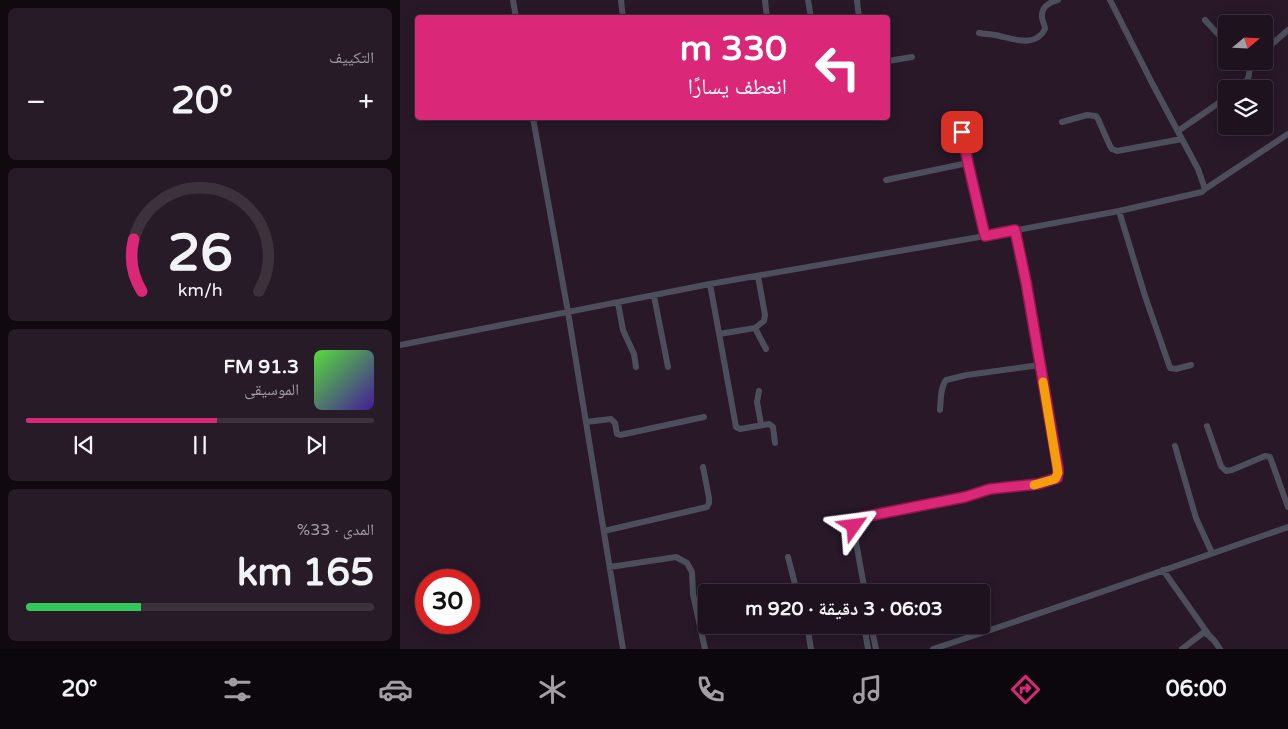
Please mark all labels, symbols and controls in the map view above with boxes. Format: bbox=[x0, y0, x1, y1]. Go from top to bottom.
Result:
north arrow bbox=[1218, 15, 1272, 70]
map controls bbox=[1218, 15, 1273, 135]
text: 330 m bbox=[680, 28, 787, 70]
icon: left bbox=[805, 35, 870, 100]
text: التكييف bbox=[329, 48, 374, 68]
text: انعطف يسارًا bbox=[688, 74, 787, 100]
text: 20° bbox=[171, 78, 233, 124]
button: layers bbox=[1218, 80, 1273, 135]
text: − bbox=[26, 85, 46, 119]
text: + bbox=[358, 85, 374, 119]
pin bbox=[941, 111, 983, 153]
icon: arrive bbox=[948, 118, 976, 146]
text: 26 bbox=[167, 222, 233, 285]
text: km/h bbox=[178, 280, 222, 301]
text: 91.3 FM bbox=[223, 356, 299, 378]
text: الموسيقى bbox=[244, 380, 299, 400]
icon: previous bbox=[70, 431, 98, 459]
icon: pause bbox=[186, 431, 214, 459]
icon: next bbox=[302, 431, 330, 459]
position arrow bbox=[827, 499, 879, 551]
text: المدى · 33% bbox=[297, 520, 374, 540]
text: 165 km bbox=[237, 550, 374, 596]
speed limit sign: 30 bbox=[415, 569, 480, 634]
text: 06:03 · 3 دقيقة · 920 m bbox=[745, 598, 943, 620]
icon: filters bbox=[220, 672, 255, 707]
icon: car bbox=[378, 672, 413, 707]
icon: climate bbox=[535, 672, 570, 707]
icon: phone bbox=[693, 672, 728, 707]
icon: music bbox=[850, 672, 885, 707]
icon: directions bbox=[1008, 672, 1043, 707]
text: 20° bbox=[61, 676, 97, 702]
text: 06:00 bbox=[1166, 676, 1227, 702]

